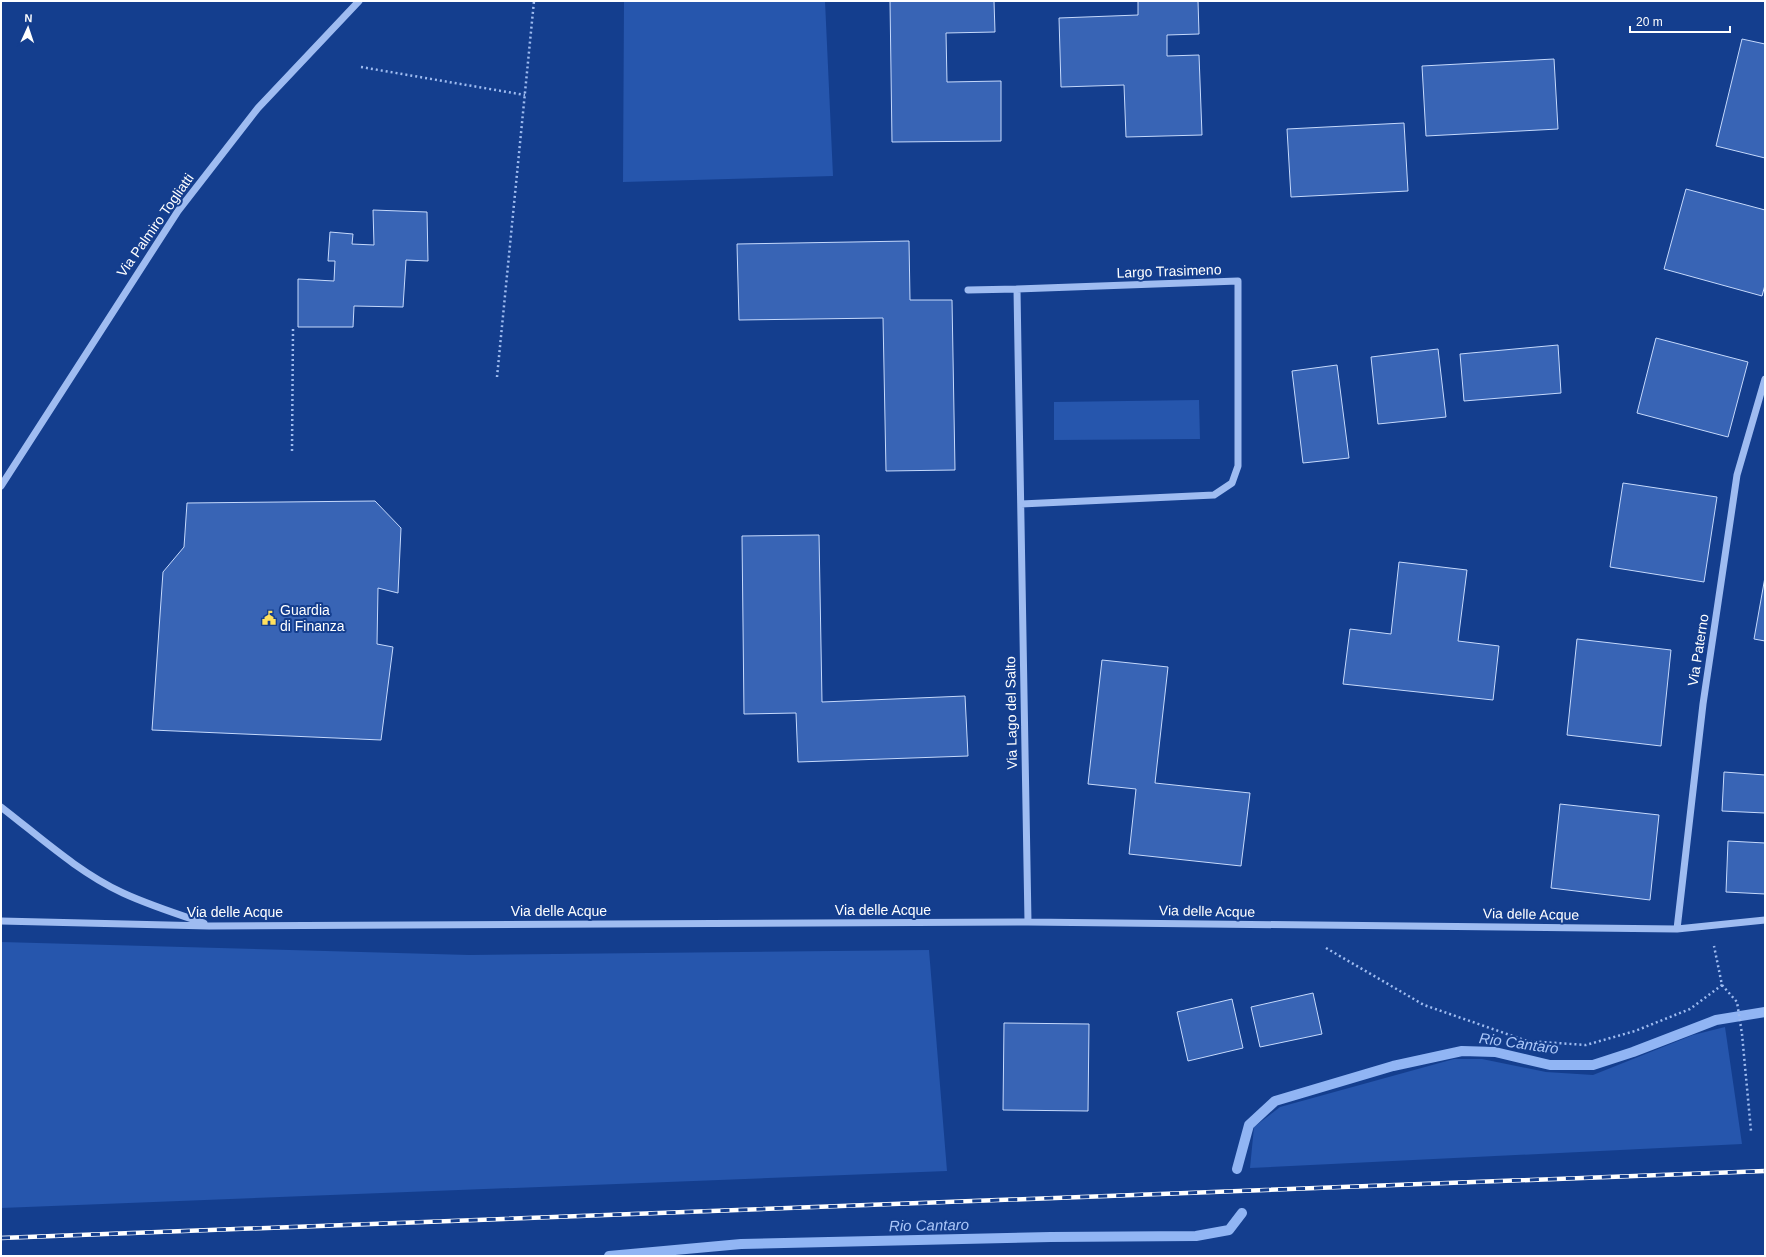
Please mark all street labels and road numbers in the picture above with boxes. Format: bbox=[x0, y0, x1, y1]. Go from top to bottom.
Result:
street label: Via Palmiro Togliatti bbox=[113, 170, 197, 280]
street label: Largo Trasimeno bbox=[1116, 261, 1222, 281]
street label: Via Paterno bbox=[1684, 613, 1712, 687]
street label: Via Lago del Salto bbox=[1002, 656, 1020, 770]
street label: Via delle Acque bbox=[835, 902, 931, 918]
street label: Via delle Acque bbox=[1159, 902, 1255, 920]
street label: Via delle Acque bbox=[511, 903, 607, 919]
street label: Via delle Acque bbox=[187, 904, 283, 920]
street label: Via delle Acque bbox=[1483, 905, 1579, 923]

